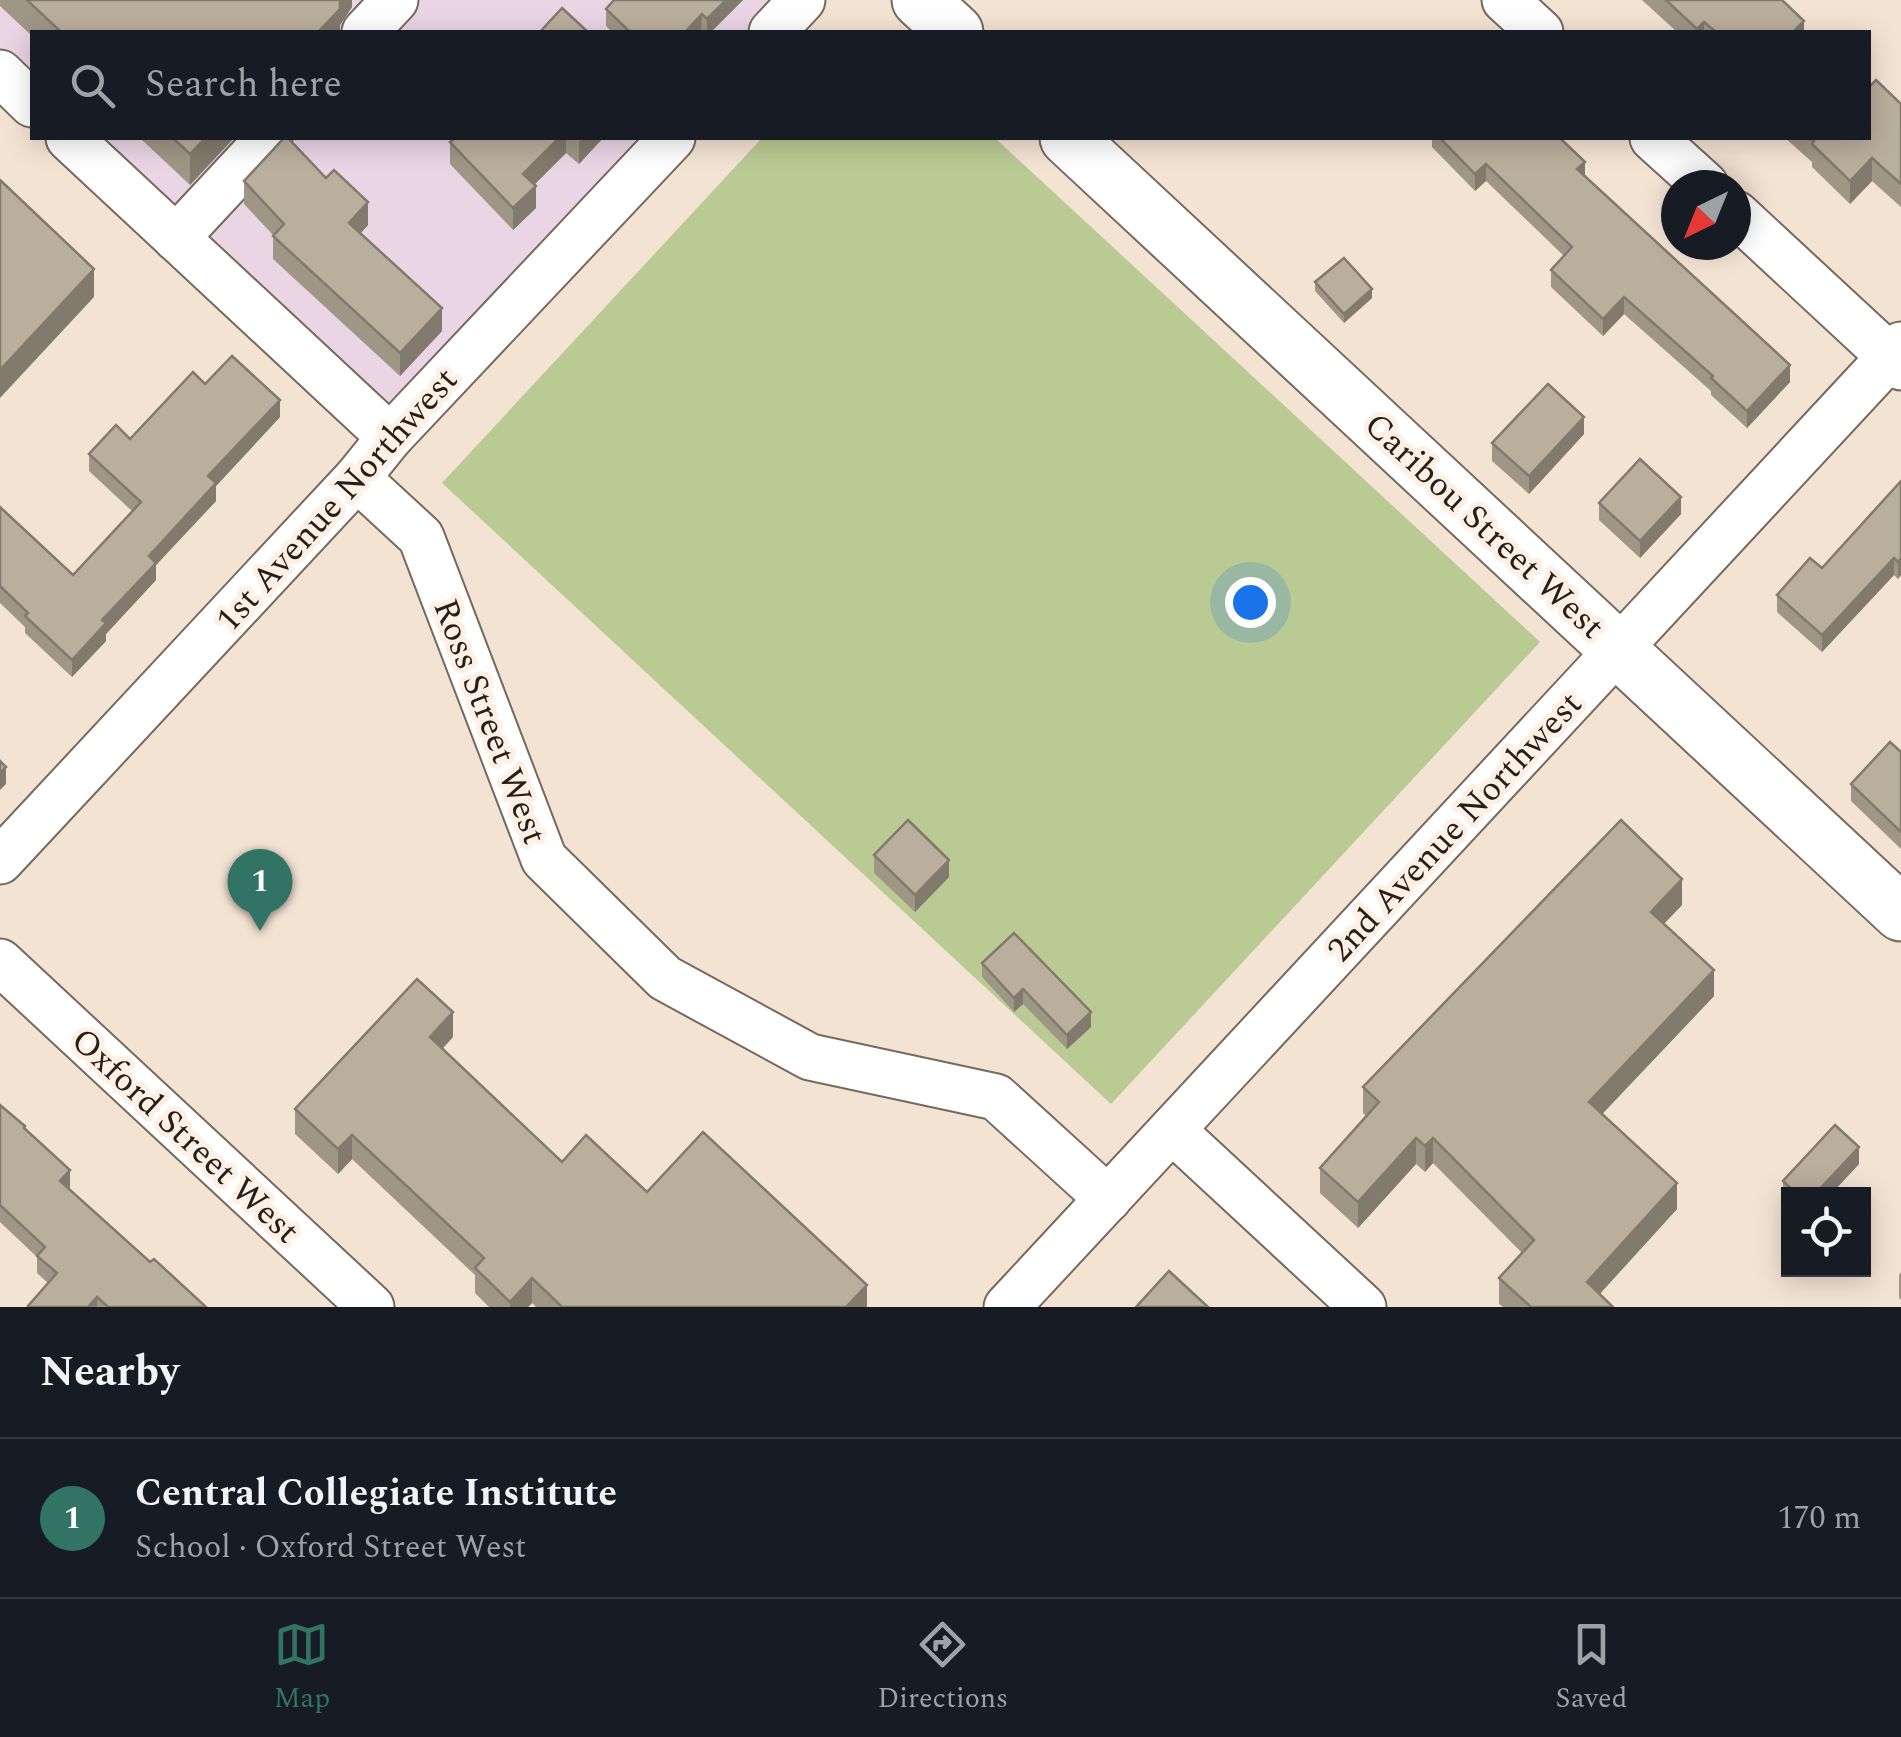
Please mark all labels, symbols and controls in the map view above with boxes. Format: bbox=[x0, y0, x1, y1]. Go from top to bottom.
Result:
search box bbox=[30, 30, 1871, 140]
text: Search here bbox=[145, 56, 342, 114]
icon: search bbox=[65, 58, 120, 113]
north arrow bbox=[1661, 170, 1751, 260]
street label: 1st Avenue Northwest bbox=[203, 355, 471, 645]
street label: Caribou Street West bbox=[1352, 400, 1616, 652]
your location bbox=[1225, 577, 1276, 628]
street label: Ross Street West bbox=[418, 591, 561, 852]
street label: 2nd Avenue Northwest bbox=[1315, 679, 1595, 975]
pin: 1 bbox=[228, 848, 292, 931]
street label: Oxford Street West bbox=[58, 1015, 312, 1257]
map controls bbox=[1781, 1187, 1871, 1277]
button: locate bbox=[1781, 1187, 1871, 1277]
text: Nearby bbox=[40, 1341, 179, 1404]
text: Central Collegiate Institute bbox=[135, 1465, 617, 1523]
text: 1 bbox=[64, 1494, 81, 1543]
text: 170 m bbox=[1777, 1494, 1861, 1543]
text: School · Oxford Street West bbox=[135, 1523, 526, 1572]
tab: Map bbox=[274, 1617, 330, 1720]
tab: Directions bbox=[877, 1617, 1008, 1720]
tab: Saved bbox=[1556, 1617, 1627, 1720]

